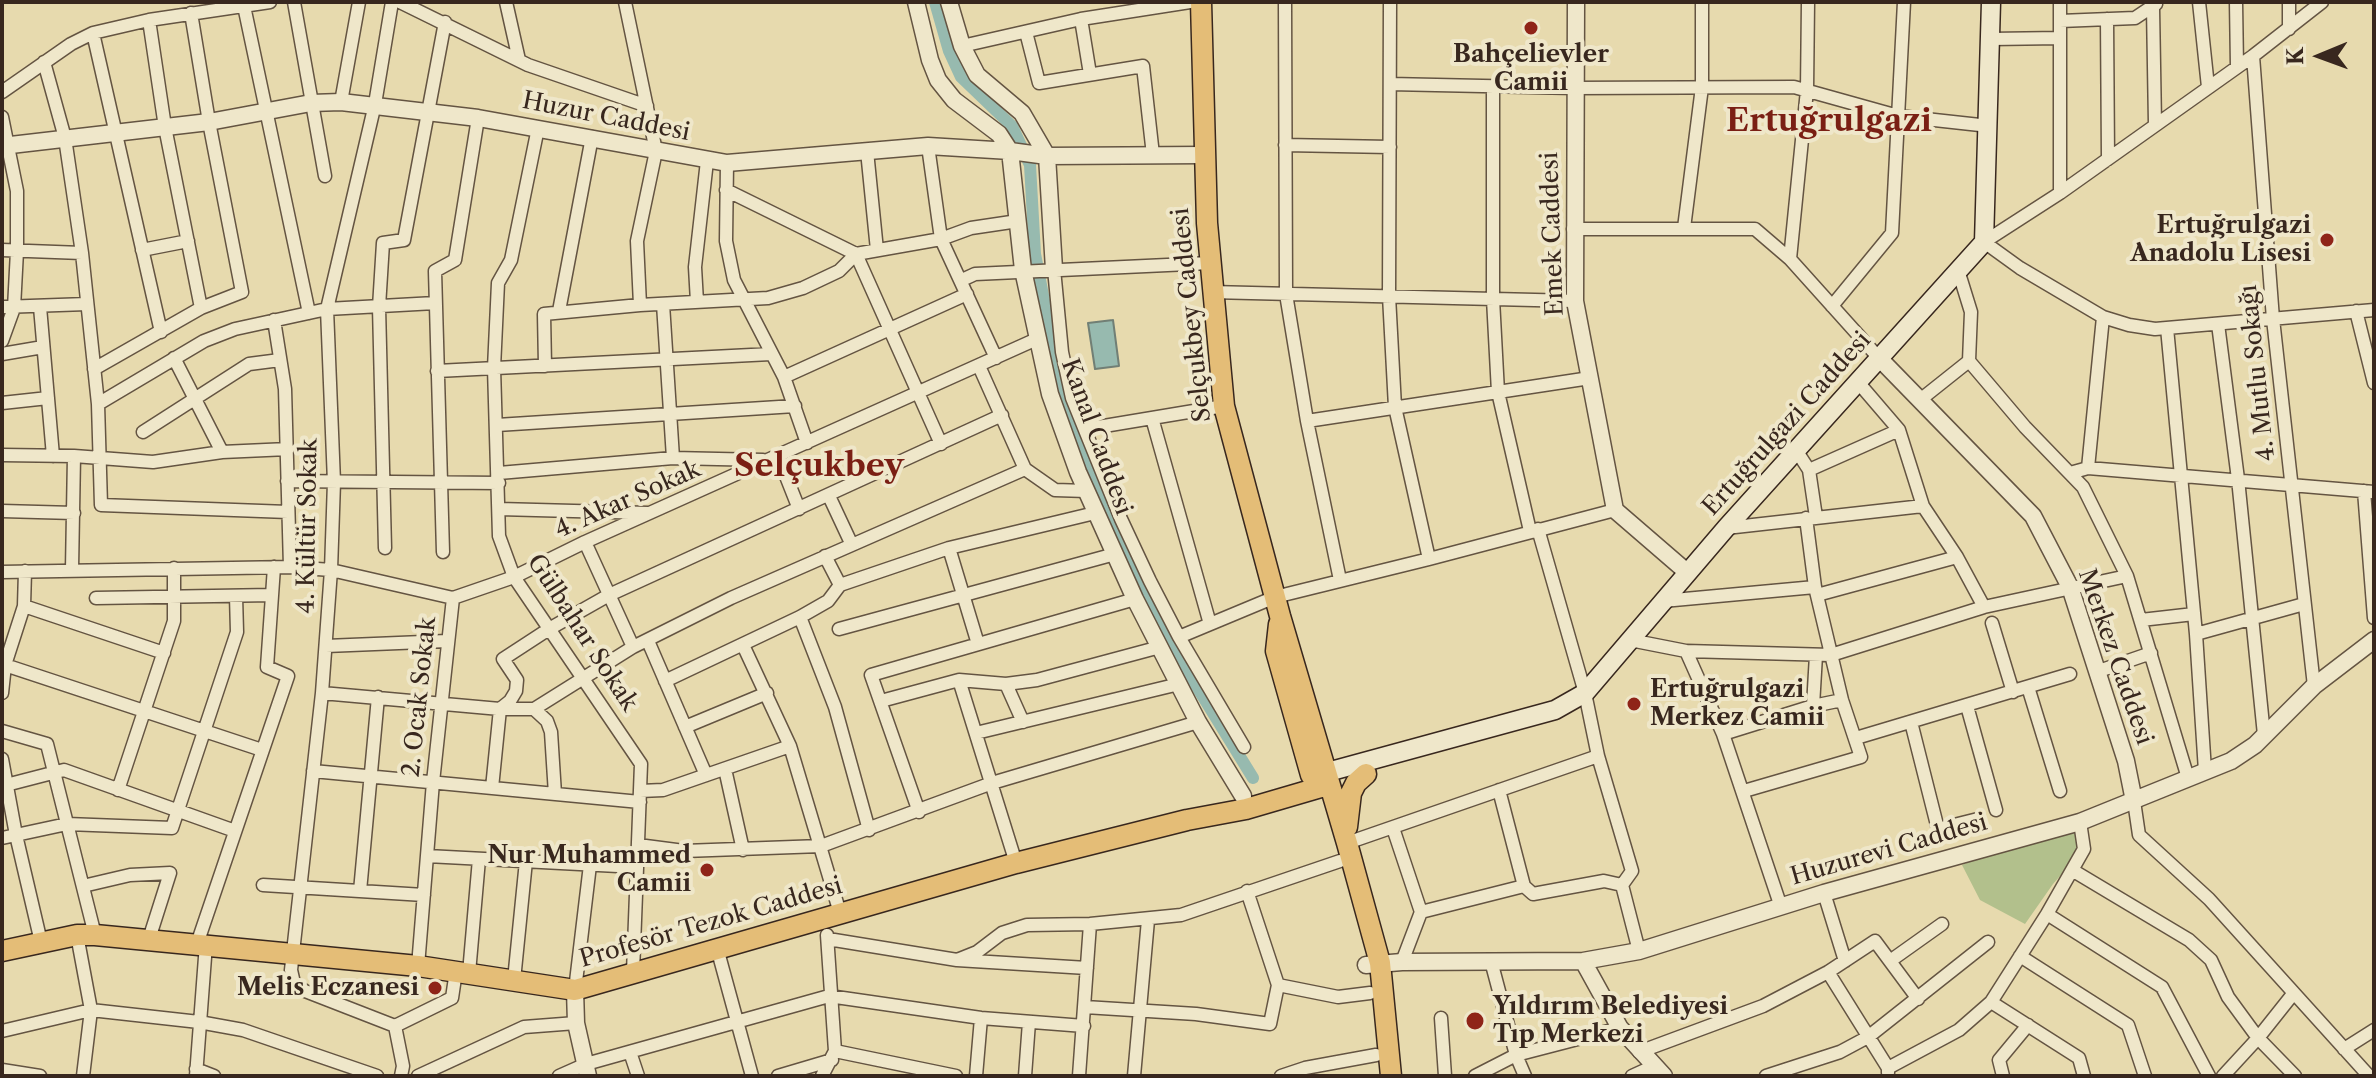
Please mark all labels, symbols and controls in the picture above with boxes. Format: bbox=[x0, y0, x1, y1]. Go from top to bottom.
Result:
north arrow bbox=[2280, 16, 2360, 96]
marker: Bahçelievler Camii bbox=[1522, 19, 1540, 37]
place label: Bahçelievler Camii bbox=[1453, 41, 1609, 97]
text: K bbox=[2282, 47, 2309, 65]
street label: Huzur Caddesi bbox=[520, 87, 692, 147]
district label: Ertuğrulgazi bbox=[1726, 103, 1932, 141]
street label: Emek Caddesi bbox=[1536, 151, 1570, 317]
street label: Selçukbey Caddesi bbox=[1166, 206, 1218, 424]
place label: Ertuğrulgazi Anadolu Lisesi bbox=[2130, 212, 2311, 268]
marker: Ertuğrulgazi Anadolu Lisesi bbox=[2318, 231, 2336, 249]
street label: 4. Mutlu Sokağı bbox=[2234, 284, 2282, 462]
street label: Ertuğrulgazi Caddesi bbox=[1697, 326, 1877, 522]
street label: Kanal Caddesi bbox=[1054, 355, 1138, 519]
street label: 4. Kültür Sokak bbox=[292, 438, 324, 614]
district label: Selçukbey bbox=[734, 448, 904, 486]
street label: 4. Akar Sokak bbox=[551, 455, 705, 545]
street label: Gülbahar Sokak bbox=[521, 549, 643, 717]
street label: Merkez Caddesi bbox=[2071, 565, 2159, 749]
street label: 2. Ocak Sokak bbox=[397, 615, 443, 779]
place label: Ertuğrulgazi Merkez Camii bbox=[1650, 676, 1824, 732]
marker: Ertuğrulgazi Merkez Camii bbox=[1625, 695, 1643, 713]
street label: Huzurevi Caddesi bbox=[1787, 808, 1991, 892]
place label: Nur Muhammed Camii bbox=[488, 842, 691, 898]
marker: Nur Muhammed Camii bbox=[698, 861, 716, 879]
street label: Profesör Tezok Caddesi bbox=[576, 872, 846, 974]
place label: Melis Eczanesi bbox=[237, 974, 419, 1002]
marker: Melis Eczanesi bbox=[426, 979, 444, 997]
place label: Yıldırım Belediyesi Tıp Merkezi bbox=[1493, 993, 1728, 1049]
marker: Yıldırım Belediyesi Tıp Merkezi bbox=[1464, 1010, 1486, 1032]

